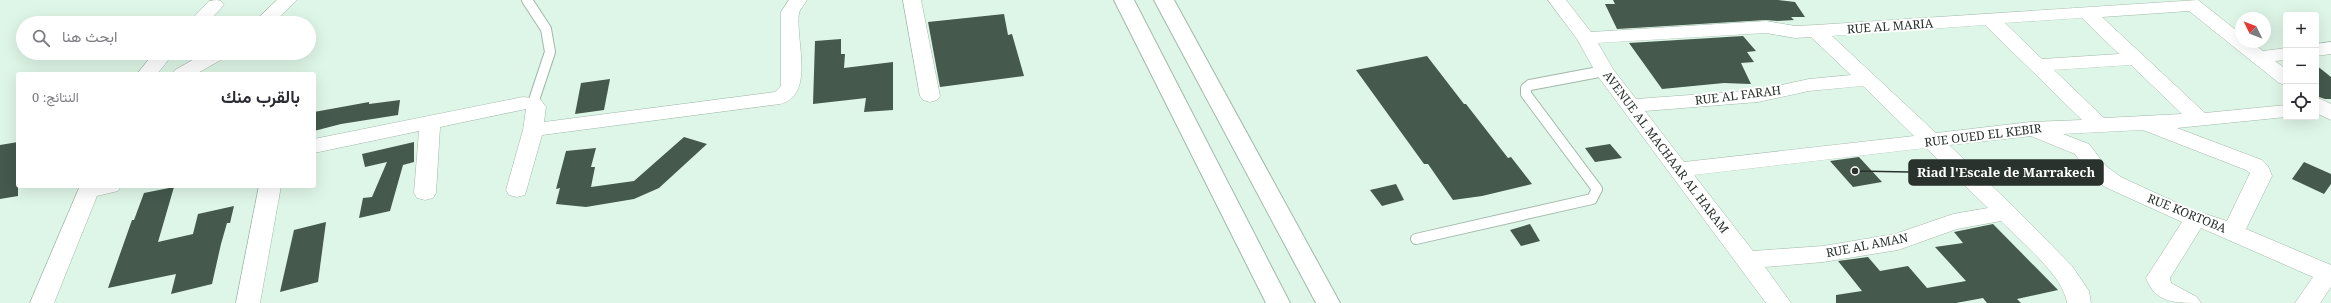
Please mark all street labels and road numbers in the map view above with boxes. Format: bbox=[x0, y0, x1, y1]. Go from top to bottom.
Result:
street label: RUE AL MARIA bbox=[1846, 14, 1934, 37]
street label: AVENUE AL MACHAAR AL HARAM bbox=[1599, 67, 1733, 237]
street label: RUE AL FARAH bbox=[1694, 81, 1782, 109]
street label: RUE OUED EL KEBIR bbox=[1923, 119, 2043, 151]
street label: RUE KORTOBA bbox=[2145, 189, 2229, 237]
street label: RUE AL AMAN bbox=[1824, 229, 1910, 261]

